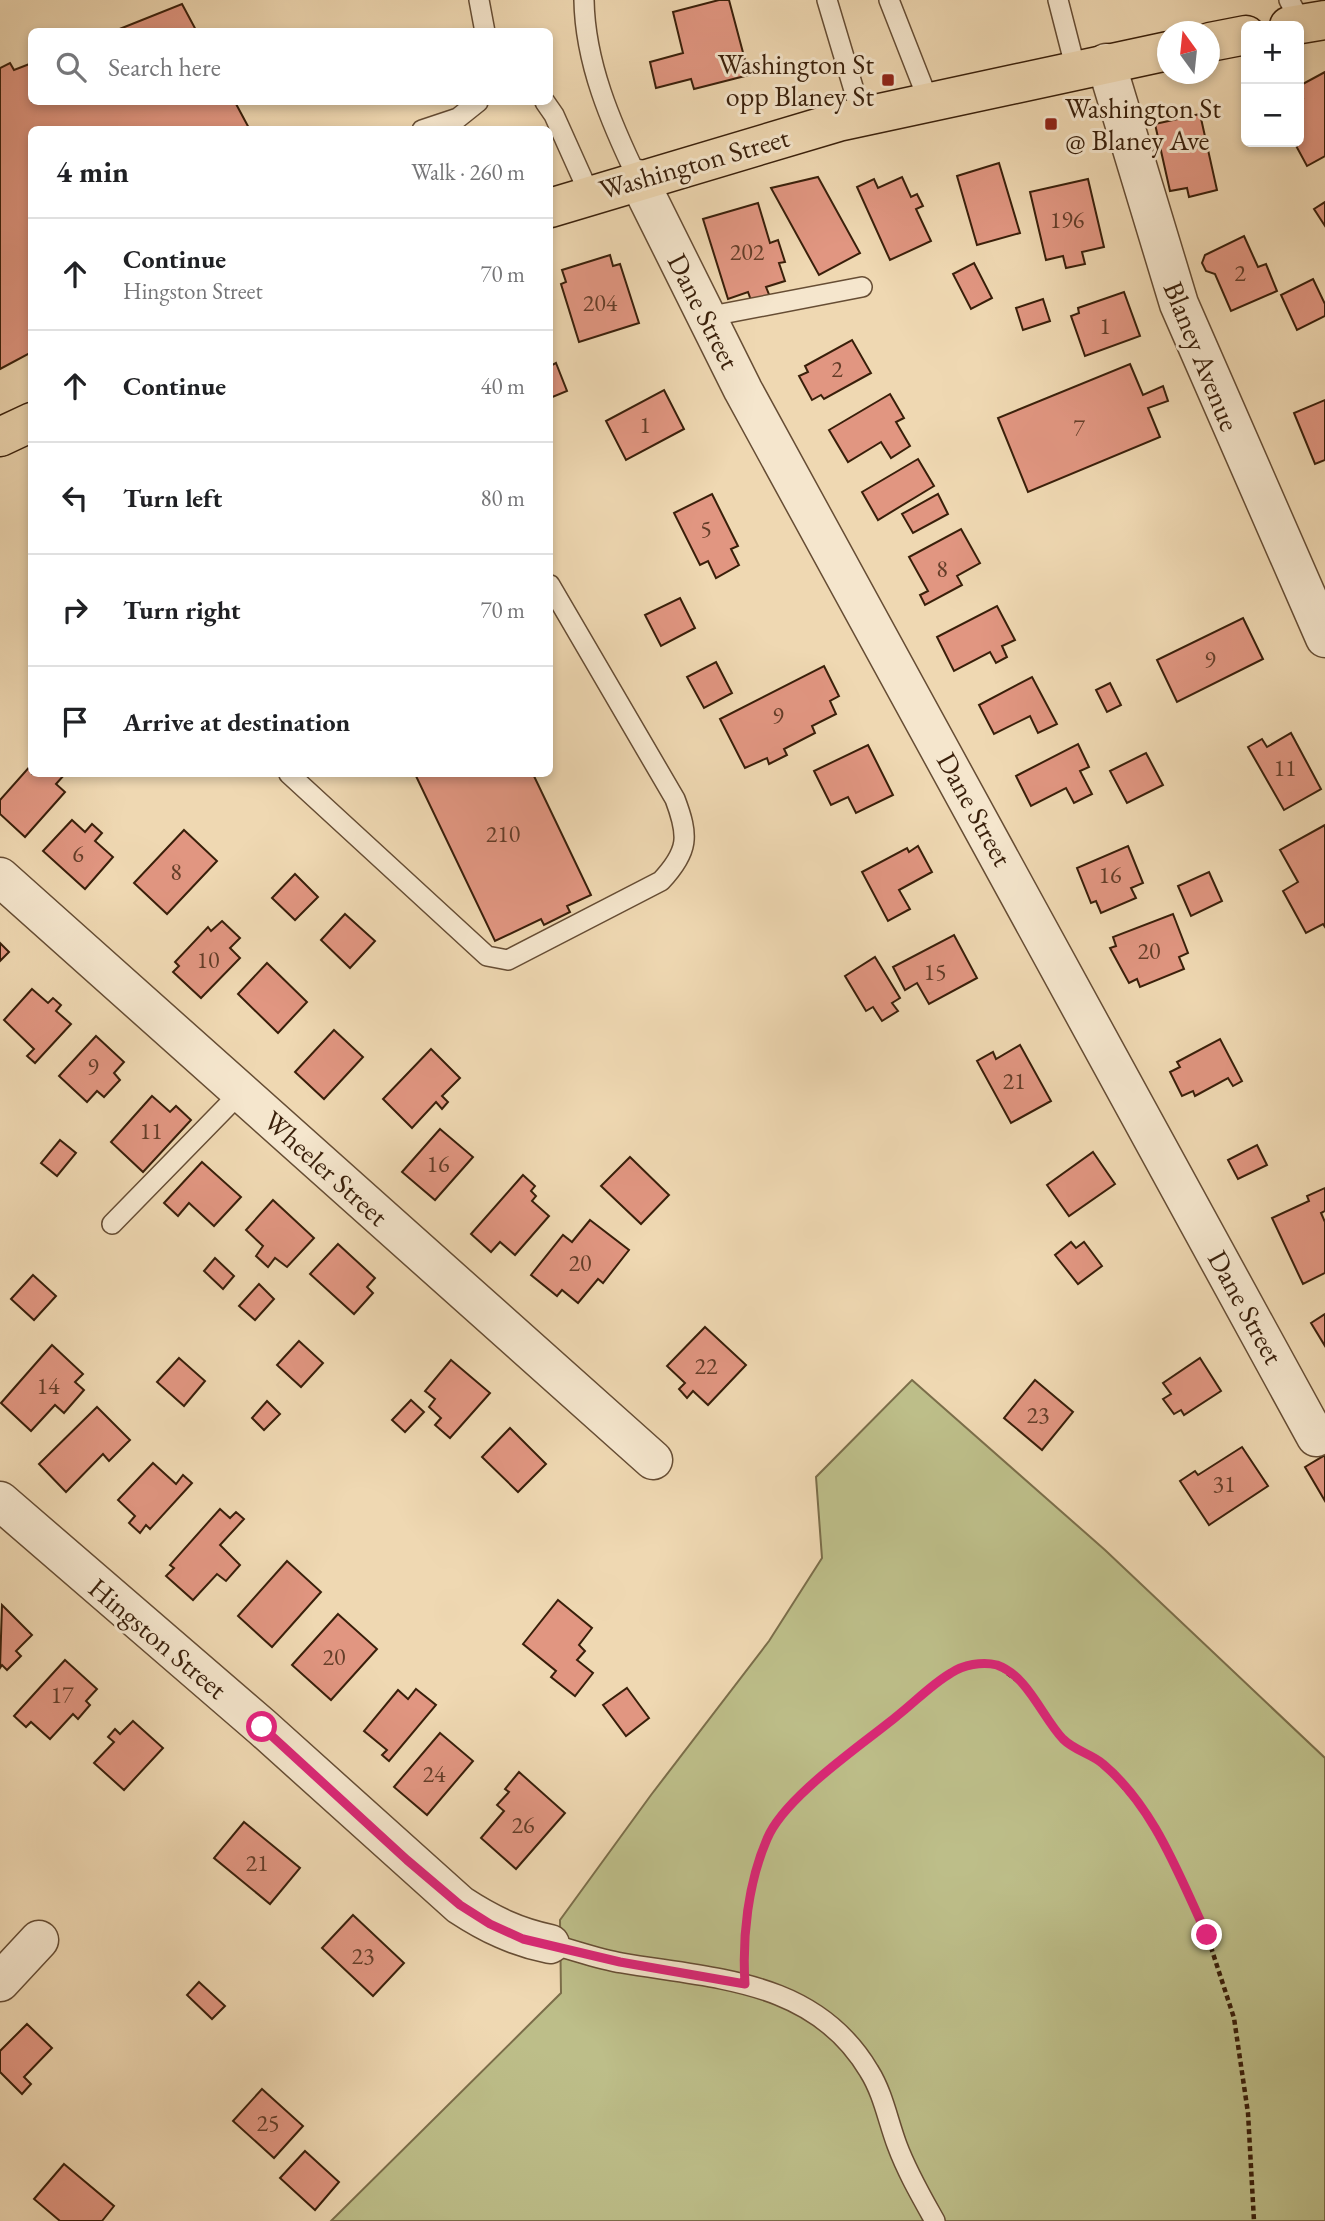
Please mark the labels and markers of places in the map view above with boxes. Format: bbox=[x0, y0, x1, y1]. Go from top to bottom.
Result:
place label: Washington St opp Blaney St bbox=[718, 46, 874, 114]
marker: Washington St opp Blaney St bbox=[880, 72, 896, 88]
place label: Washington St @ Blaney Ave bbox=[1065, 90, 1221, 158]
marker: Washington St @ Blaney Ave bbox=[1043, 116, 1059, 132]

